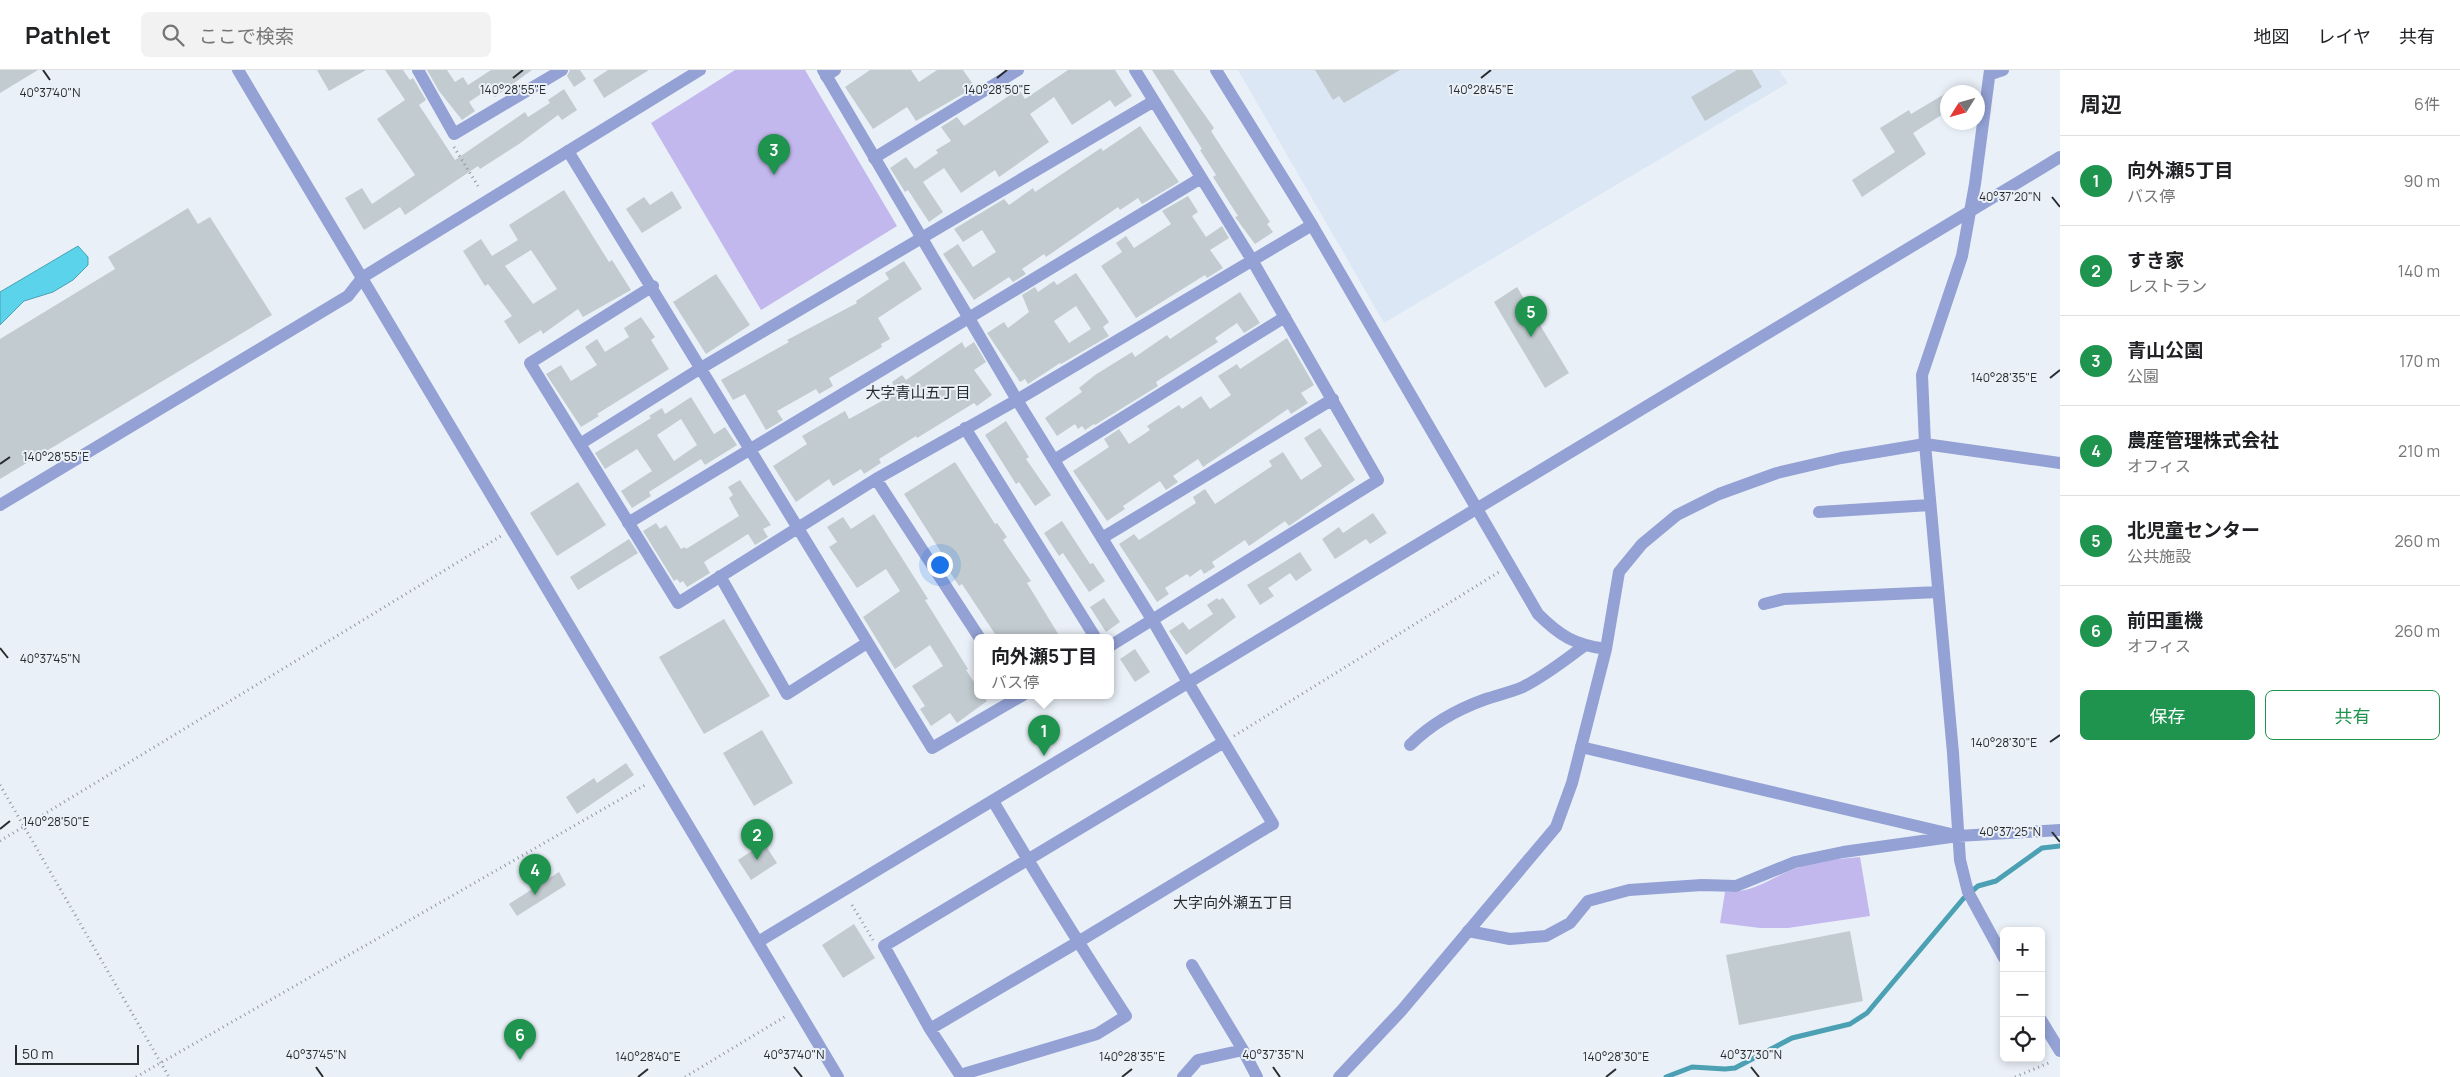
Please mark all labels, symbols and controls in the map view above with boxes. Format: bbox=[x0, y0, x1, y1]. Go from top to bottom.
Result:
search box bbox=[141, 12, 491, 57]
text: Pathlet bbox=[25, 18, 111, 51]
icon: search bbox=[159, 21, 187, 49]
text: ここで検索 bbox=[199, 23, 294, 49]
text: 地図 bbox=[2254, 24, 2290, 48]
text: レイヤ bbox=[2318, 24, 2371, 48]
text: 共有 bbox=[2399, 24, 2435, 48]
text: 140°28'55"E bbox=[480, 81, 546, 98]
text: 140°28'50"E bbox=[964, 81, 1030, 98]
text: 140°28'45"E bbox=[1449, 81, 1514, 98]
text: 40°37'40"N bbox=[20, 84, 80, 101]
north arrow bbox=[1940, 85, 1985, 130]
text: 周辺 bbox=[2080, 90, 2122, 118]
text: 6件 bbox=[2414, 93, 2440, 115]
pin: 3 bbox=[758, 134, 790, 175]
text: 向外瀬5丁目 bbox=[2127, 157, 2233, 183]
text: 1 bbox=[2092, 170, 2100, 192]
text: 90 m bbox=[2404, 170, 2440, 192]
text: バス停 bbox=[2127, 185, 2175, 207]
text: 40°37'20"N bbox=[1979, 188, 2041, 205]
text: すき家 bbox=[2127, 247, 2184, 273]
text: 2 bbox=[2091, 260, 2101, 282]
text: 140 m bbox=[2398, 260, 2440, 282]
text: レストラン bbox=[2127, 275, 2207, 297]
pin: 5 bbox=[1515, 296, 1547, 337]
text: 青山公園 bbox=[2127, 337, 2203, 363]
text: 3 bbox=[2091, 350, 2101, 372]
text: 170 m bbox=[2399, 350, 2440, 372]
text: 公園 bbox=[2127, 365, 2159, 387]
text: 140°28'35"E bbox=[1971, 369, 2037, 386]
district label: 大字青山五丁目 bbox=[865, 382, 971, 403]
text: 農産管理株式会社 bbox=[2127, 427, 2279, 453]
text: 4 bbox=[2091, 440, 2101, 462]
text: 210 m bbox=[2398, 440, 2440, 462]
text: 140°28'55"E bbox=[23, 448, 89, 465]
text: オフィス bbox=[2127, 455, 2191, 477]
text: 北児童センター bbox=[2127, 517, 2260, 543]
text: 5 bbox=[2091, 530, 2101, 552]
text: 260 m bbox=[2394, 530, 2440, 552]
text: 公共施設 bbox=[2127, 545, 2191, 567]
your location bbox=[927, 552, 953, 578]
text: 前田重機 bbox=[2127, 607, 2203, 633]
text: 6 bbox=[2091, 620, 2101, 642]
text: 260 m bbox=[2394, 620, 2440, 642]
popup bbox=[974, 634, 1114, 699]
text: オフィス bbox=[2127, 635, 2191, 657]
text: 向外瀬5丁目 bbox=[991, 643, 1097, 669]
text: 40°37'45"N bbox=[20, 650, 80, 667]
text: バス停 bbox=[991, 671, 1039, 693]
button: 保存 bbox=[2080, 690, 2255, 740]
button: 共有 bbox=[2265, 690, 2440, 740]
pin: 1 bbox=[1028, 715, 1060, 756]
text: 140°28'30"E bbox=[1971, 734, 2037, 751]
text: 140°28'50"E bbox=[23, 813, 89, 830]
pin: 2 bbox=[741, 819, 773, 860]
text: 40°37'25"N bbox=[1979, 823, 2041, 840]
pin: 4 bbox=[519, 854, 551, 895]
district label: 大字向外瀬五丁目 bbox=[1173, 892, 1293, 913]
map controls bbox=[2000, 927, 2045, 1062]
button: + bbox=[2000, 927, 2045, 972]
button: − bbox=[2000, 972, 2045, 1017]
button: locate bbox=[2000, 1017, 2045, 1062]
pin: 6 bbox=[504, 1019, 536, 1060]
scale bar bbox=[15, 1042, 139, 1065]
text: 50 m bbox=[22, 1044, 53, 1063]
text: 40°37'45"N bbox=[286, 1046, 346, 1063]
text: 40°37'40"N bbox=[764, 1046, 824, 1063]
text: 40°37'35"N bbox=[1242, 1046, 1304, 1063]
text: 40°37'30"N bbox=[1720, 1046, 1782, 1063]
text: 140°28'40"E bbox=[615, 1048, 681, 1065]
text: 140°28'35"E bbox=[1099, 1048, 1165, 1065]
text: 140°28'30"E bbox=[1583, 1048, 1649, 1065]

